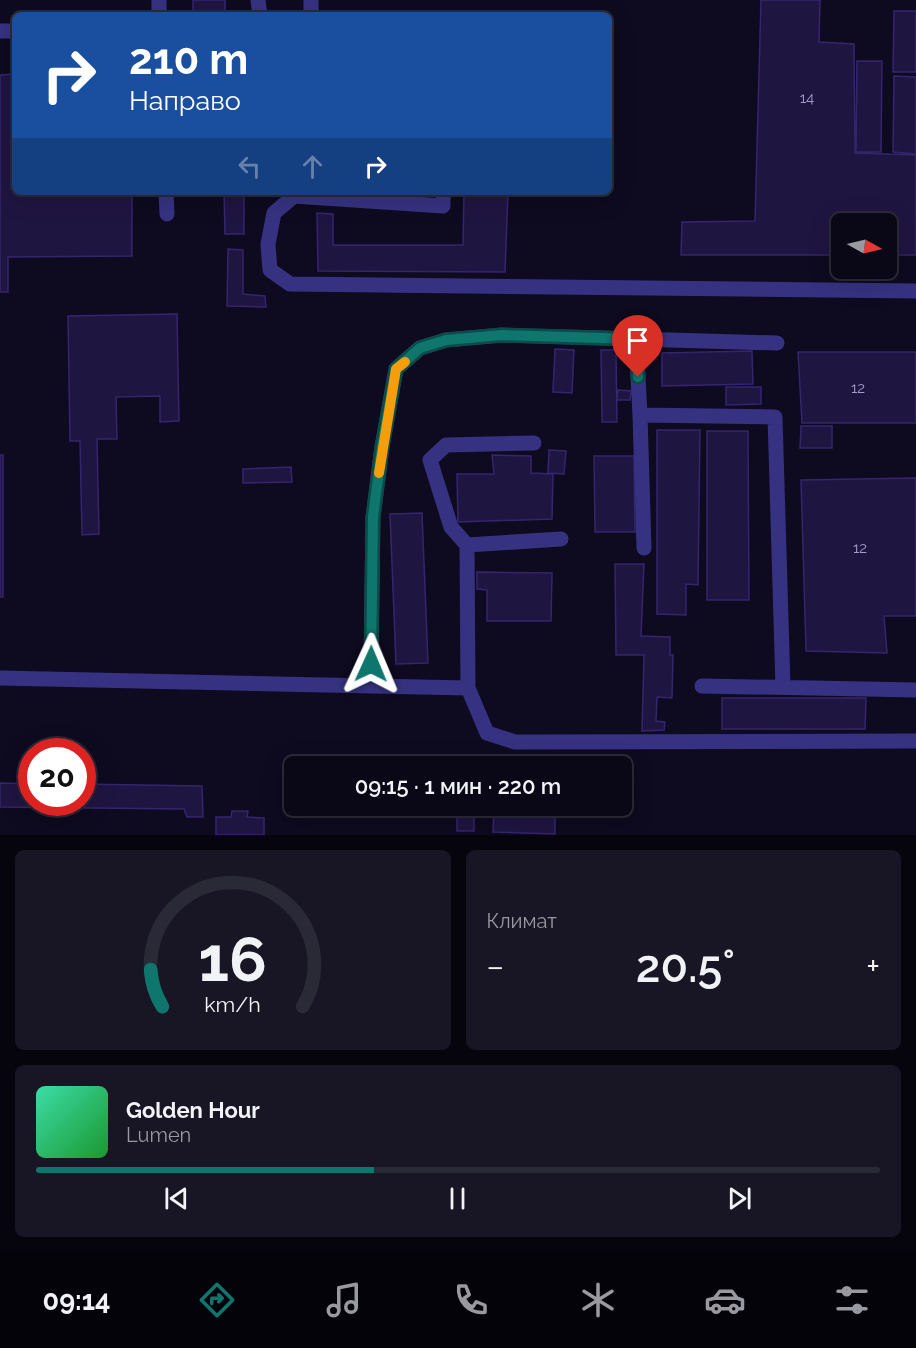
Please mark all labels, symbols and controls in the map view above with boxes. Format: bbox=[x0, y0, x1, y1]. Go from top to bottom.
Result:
text: 210 m bbox=[129, 35, 248, 84]
icon: right bbox=[30, 36, 108, 114]
text: Направо bbox=[129, 85, 241, 116]
house number: 14 bbox=[800, 89, 814, 107]
icon: left bbox=[233, 150, 266, 183]
icon: ahead bbox=[296, 150, 329, 183]
icon: right bbox=[359, 150, 392, 183]
north arrow bbox=[831, 213, 897, 279]
map controls bbox=[831, 213, 897, 279]
pin bbox=[612, 315, 663, 377]
icon: arrive bbox=[621, 324, 654, 357]
house number: 12 bbox=[851, 379, 865, 397]
house number: 12 bbox=[853, 539, 867, 557]
position arrow bbox=[339, 632, 403, 696]
speed limit sign: 20 bbox=[18, 738, 96, 816]
text: 09:15 · 1 мин · 220 m bbox=[355, 773, 561, 799]
text: Климат bbox=[487, 909, 557, 933]
text: 16 bbox=[198, 922, 267, 996]
text: 20.5° bbox=[636, 940, 735, 993]
text: − bbox=[487, 947, 504, 986]
text: + bbox=[866, 947, 880, 986]
text: km/h bbox=[204, 992, 261, 1017]
text: Golden Hour bbox=[126, 1097, 260, 1123]
text: Lumen bbox=[126, 1123, 191, 1147]
icon: previous bbox=[160, 1182, 193, 1215]
icon: pause bbox=[441, 1182, 474, 1215]
icon: next bbox=[723, 1182, 756, 1215]
icon: directions bbox=[196, 1279, 238, 1321]
icon: music bbox=[323, 1279, 365, 1321]
icon: phone bbox=[450, 1279, 492, 1321]
icon: climate bbox=[577, 1279, 619, 1321]
icon: car bbox=[704, 1279, 746, 1321]
icon: filters bbox=[831, 1279, 873, 1321]
text: 09:14 bbox=[43, 1285, 110, 1316]

